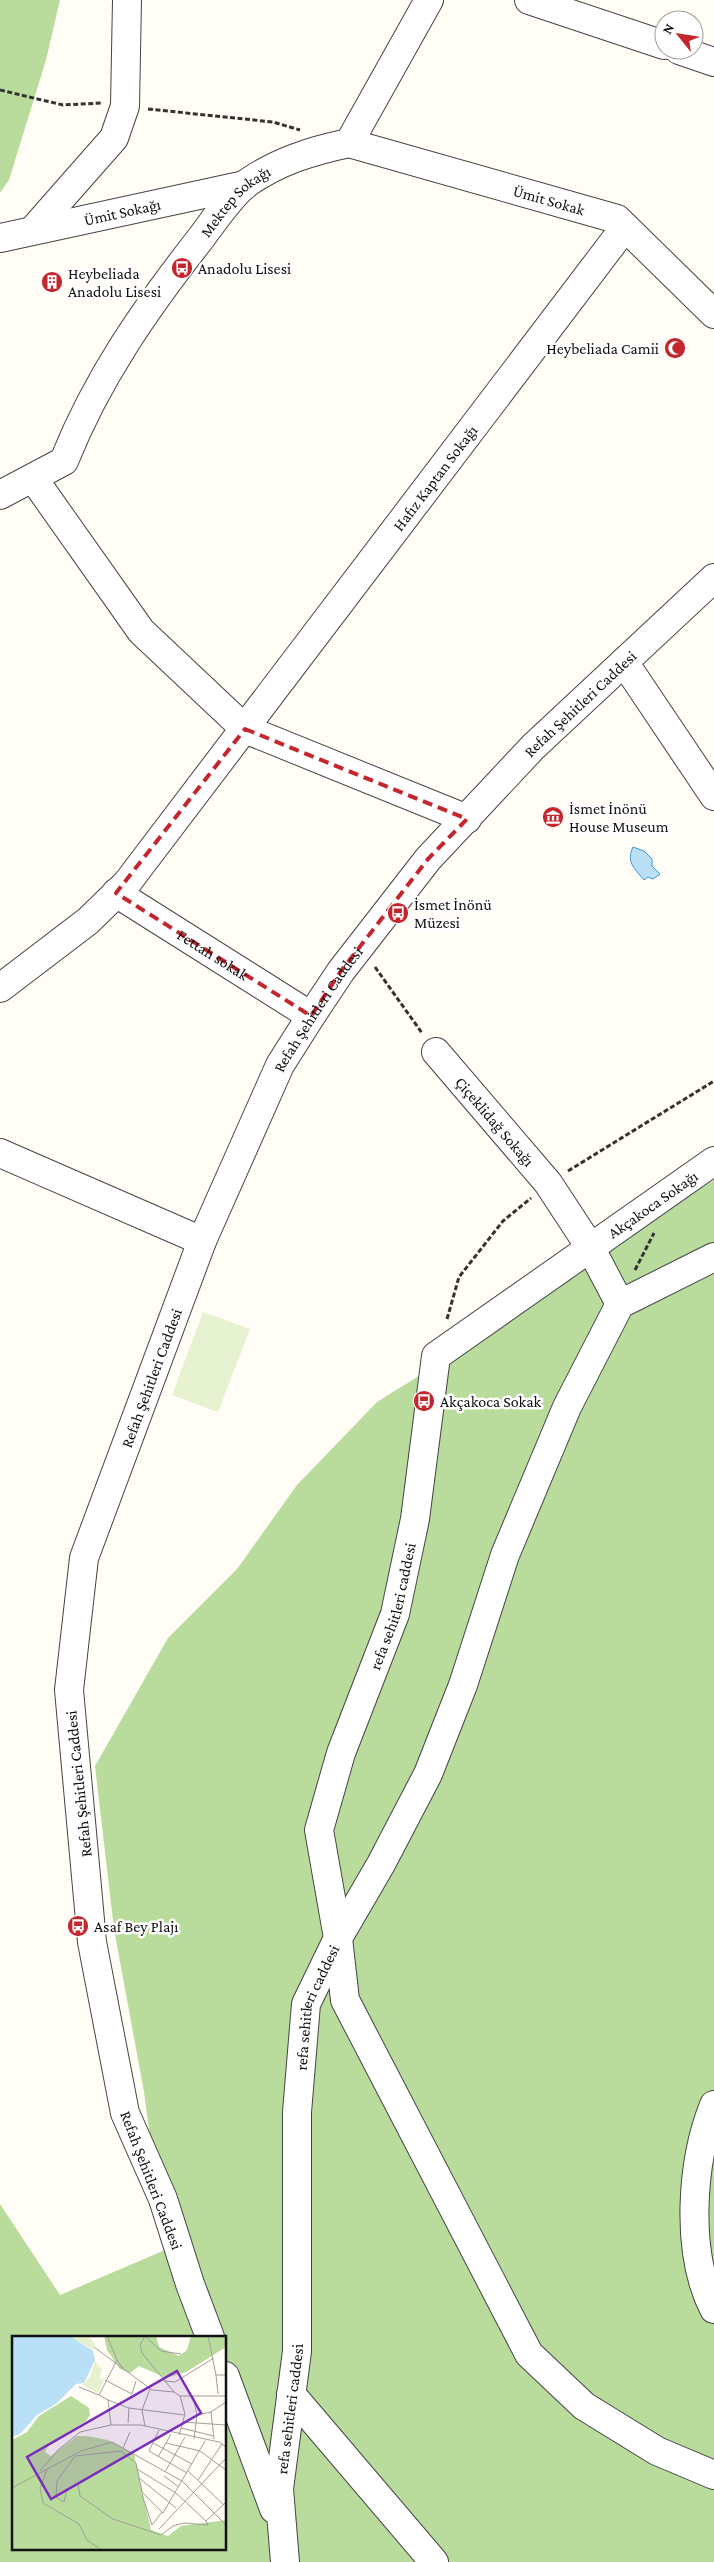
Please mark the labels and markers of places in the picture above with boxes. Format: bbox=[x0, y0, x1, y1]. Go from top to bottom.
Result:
bus stop icon: Anadolu Lisesi bbox=[170, 256, 194, 280]
place label: Anadolu Lisesi bbox=[198, 260, 291, 277]
place label: Heybeliada Anadolu Lisesi bbox=[68, 265, 161, 300]
building icon: Heybeliada Anadolu Lisesi bbox=[40, 270, 64, 294]
mosque icon: Heybeliada Camii bbox=[663, 336, 687, 360]
place label: Heybeliada Camii bbox=[546, 340, 659, 358]
place label: İsmet İnönü House Museum bbox=[569, 800, 669, 835]
museum icon: İsmet İnönü House Museum bbox=[541, 805, 565, 829]
place label: İsmet İnönü Müzesi bbox=[414, 896, 492, 931]
bus stop icon: İsmet İnönü Müzesi bbox=[386, 901, 410, 925]
bus stop icon: Akçakoca Sokak bbox=[412, 1389, 436, 1413]
place label: Akçakoca Sokak bbox=[440, 1393, 542, 1411]
bus stop icon: Asaf Bey Plajı bbox=[66, 1914, 90, 1938]
place label: Asaf Bey Plajı bbox=[94, 1918, 178, 1936]

